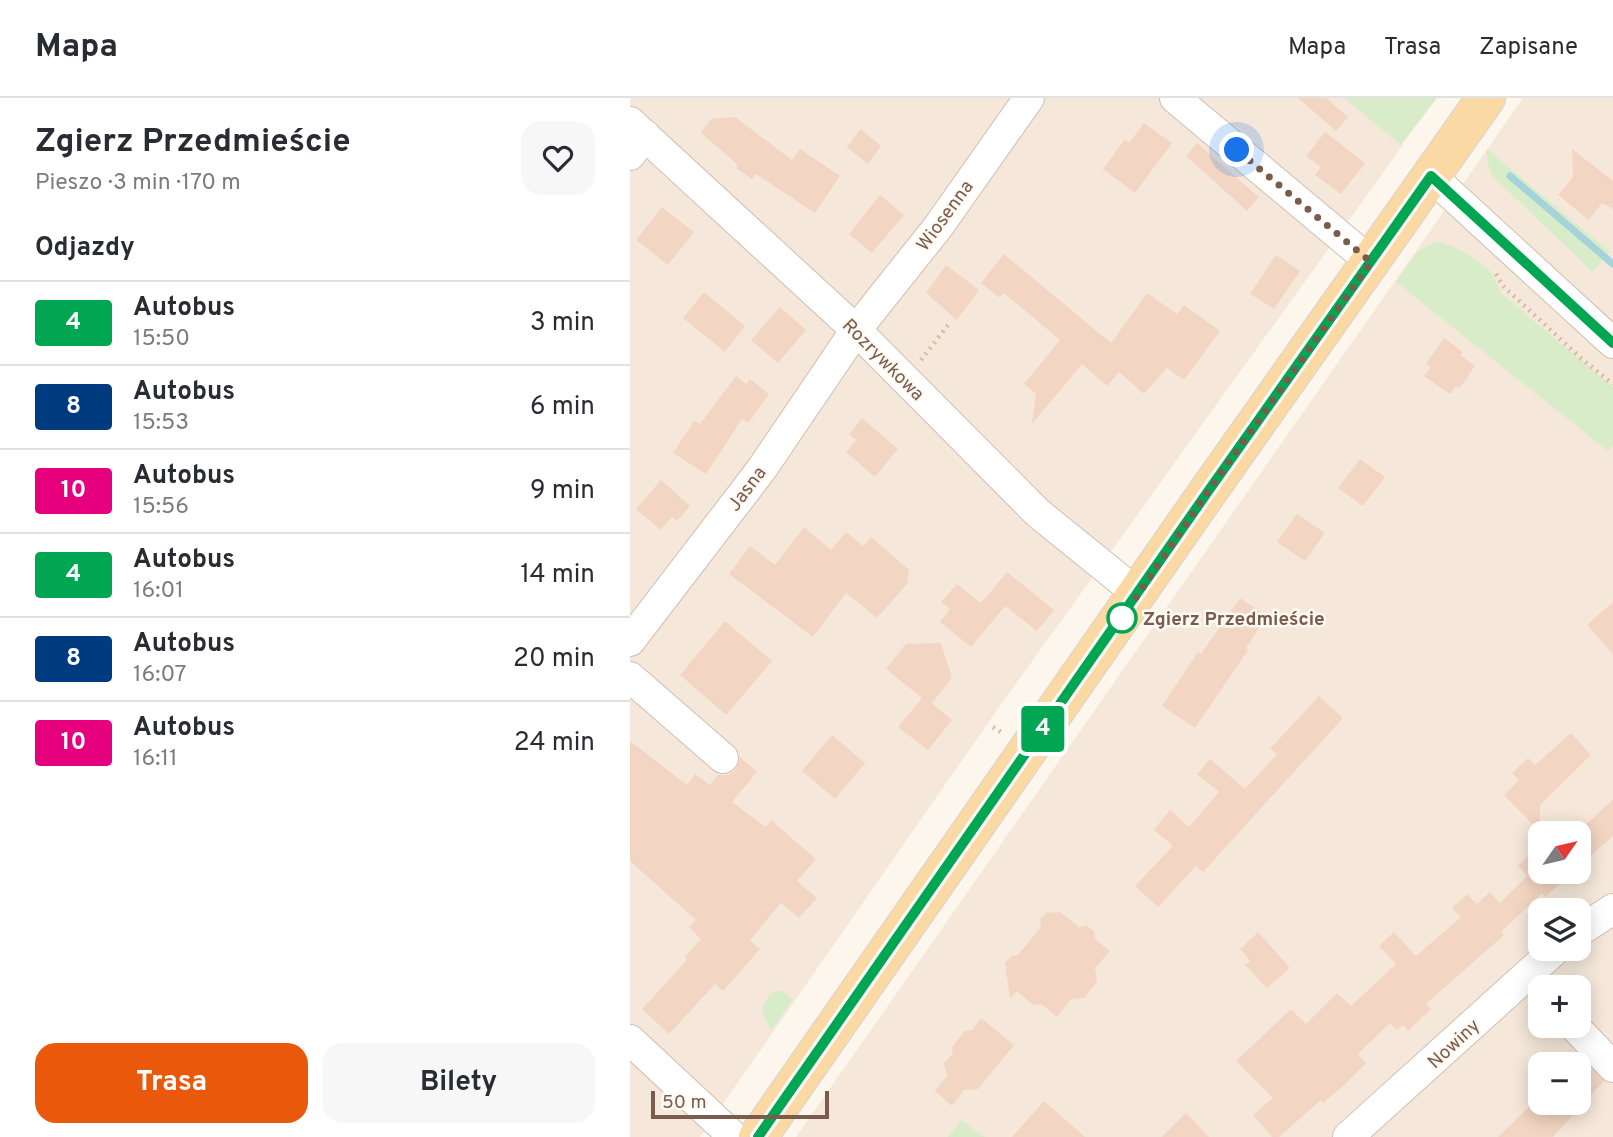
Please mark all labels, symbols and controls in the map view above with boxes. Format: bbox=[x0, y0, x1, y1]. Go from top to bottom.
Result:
text: Mapa bbox=[35, 27, 118, 69]
text: Mapa bbox=[1288, 33, 1346, 63]
text: Trasa bbox=[1384, 33, 1441, 63]
text: Zapisane bbox=[1479, 33, 1578, 63]
button: heart bbox=[521, 121, 595, 195]
text: Zgierz Przedmieście bbox=[35, 122, 351, 164]
your location bbox=[1219, 132, 1254, 167]
text: Pieszo · 3 min · 170 m bbox=[35, 169, 241, 198]
street label: Wiosenna bbox=[912, 176, 979, 256]
text: Odjazdy bbox=[35, 232, 135, 265]
text: Autobus bbox=[133, 292, 235, 325]
text: 3 min bbox=[530, 307, 595, 340]
text: 4 bbox=[66, 308, 81, 338]
street label: Rozrywkowa bbox=[836, 314, 929, 407]
text: 15:50 bbox=[133, 325, 190, 354]
text: Autobus bbox=[133, 376, 235, 409]
text: 6 min bbox=[530, 391, 595, 424]
text: 8 bbox=[66, 392, 81, 422]
text: 15:53 bbox=[133, 409, 189, 438]
text: Autobus bbox=[133, 460, 235, 493]
street label: Jasna bbox=[723, 462, 772, 516]
text: 9 min bbox=[530, 475, 595, 508]
text: 10 bbox=[61, 476, 86, 506]
text: 15:56 bbox=[133, 493, 189, 522]
text: Autobus bbox=[133, 544, 235, 577]
text: 14 min bbox=[520, 559, 595, 592]
text: 4 bbox=[66, 560, 81, 590]
text: 16:01 bbox=[133, 577, 184, 606]
marker: Zgierz Przedmieście bbox=[1107, 603, 1137, 633]
place label: Zgierz Przedmieście bbox=[1143, 608, 1325, 632]
text: Autobus bbox=[133, 628, 235, 661]
text: 20 min bbox=[513, 643, 595, 676]
text: 8 bbox=[66, 644, 81, 674]
text: 16:07 bbox=[133, 661, 187, 690]
line badge: 4 bbox=[1020, 706, 1066, 752]
text: Autobus bbox=[133, 712, 235, 745]
text: 4 bbox=[1035, 714, 1051, 744]
text: 24 min bbox=[514, 727, 595, 760]
text: 10 bbox=[61, 728, 86, 758]
text: 16:11 bbox=[133, 745, 178, 774]
north arrow bbox=[1528, 821, 1591, 884]
map controls bbox=[1528, 821, 1591, 1115]
button: layers bbox=[1528, 898, 1591, 961]
button: + bbox=[1528, 975, 1591, 1038]
street label: Nowiny bbox=[1423, 1014, 1486, 1075]
button: Trasa bbox=[35, 1043, 308, 1123]
button: Bilety bbox=[322, 1043, 595, 1123]
button: − bbox=[1528, 1052, 1591, 1115]
scale bar bbox=[651, 1088, 830, 1120]
text: 50 m bbox=[662, 1091, 707, 1115]

